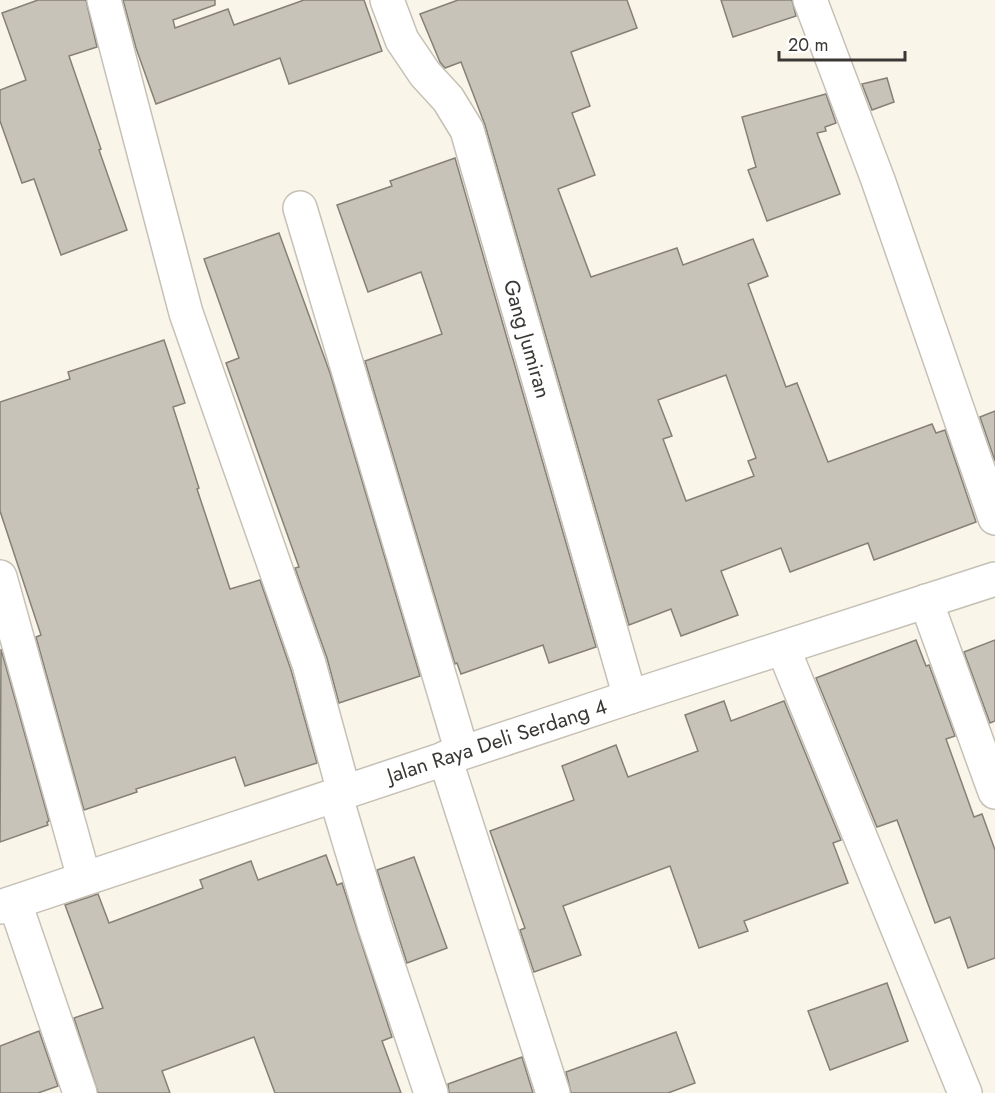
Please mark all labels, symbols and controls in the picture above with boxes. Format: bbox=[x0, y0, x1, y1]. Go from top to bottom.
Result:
scale bar bbox=[779, 24, 905, 62]
text: 20 m bbox=[788, 32, 828, 58]
street label: Gang Jumiran bbox=[496, 276, 558, 402]
street label: Jalan Raya Deli Serdang 4 bbox=[380, 691, 611, 792]

